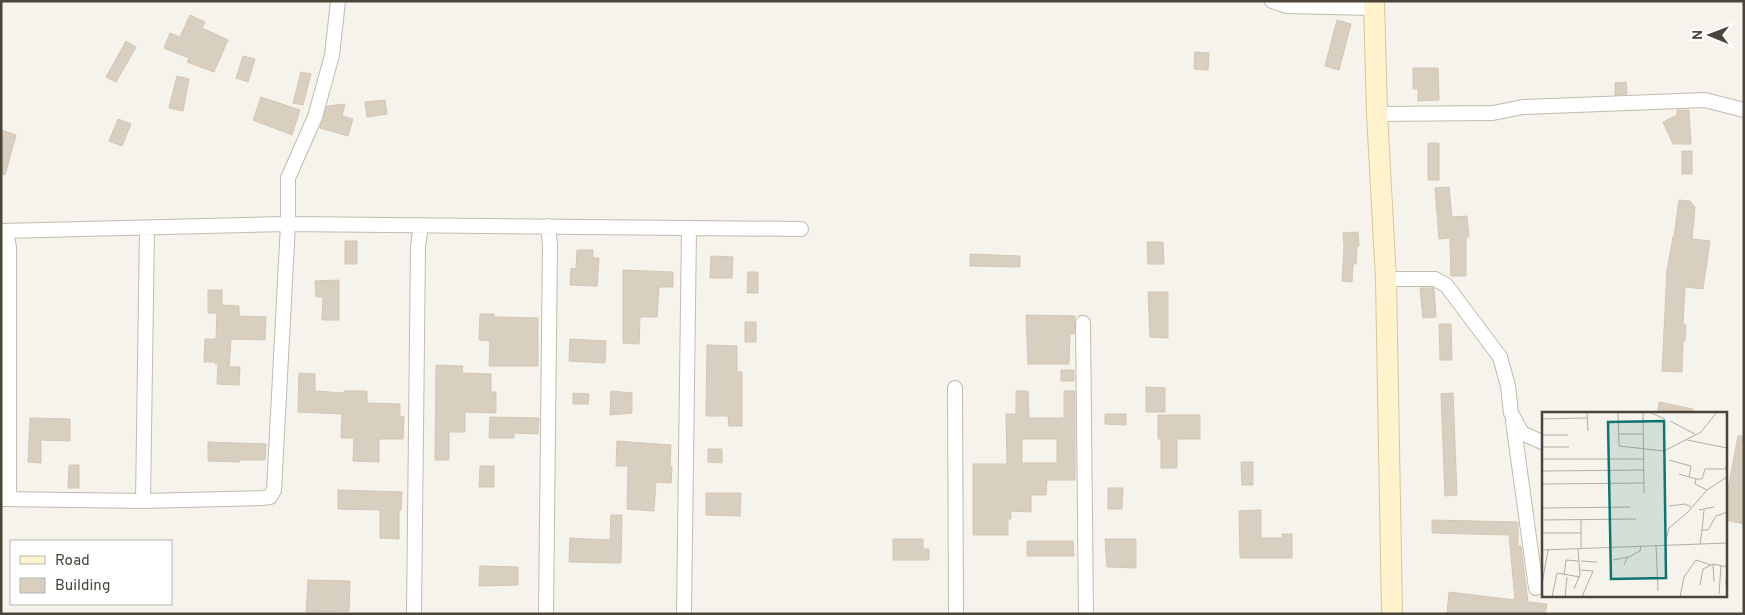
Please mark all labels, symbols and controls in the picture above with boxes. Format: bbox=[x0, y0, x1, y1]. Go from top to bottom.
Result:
north arrow bbox=[1685, 10, 1735, 60]
text: N bbox=[1690, 30, 1707, 40]
inset map bbox=[1542, 412, 1728, 598]
legend bbox=[10, 540, 172, 605]
text: Road bbox=[55, 552, 90, 571]
text: Building bbox=[55, 577, 110, 596]

